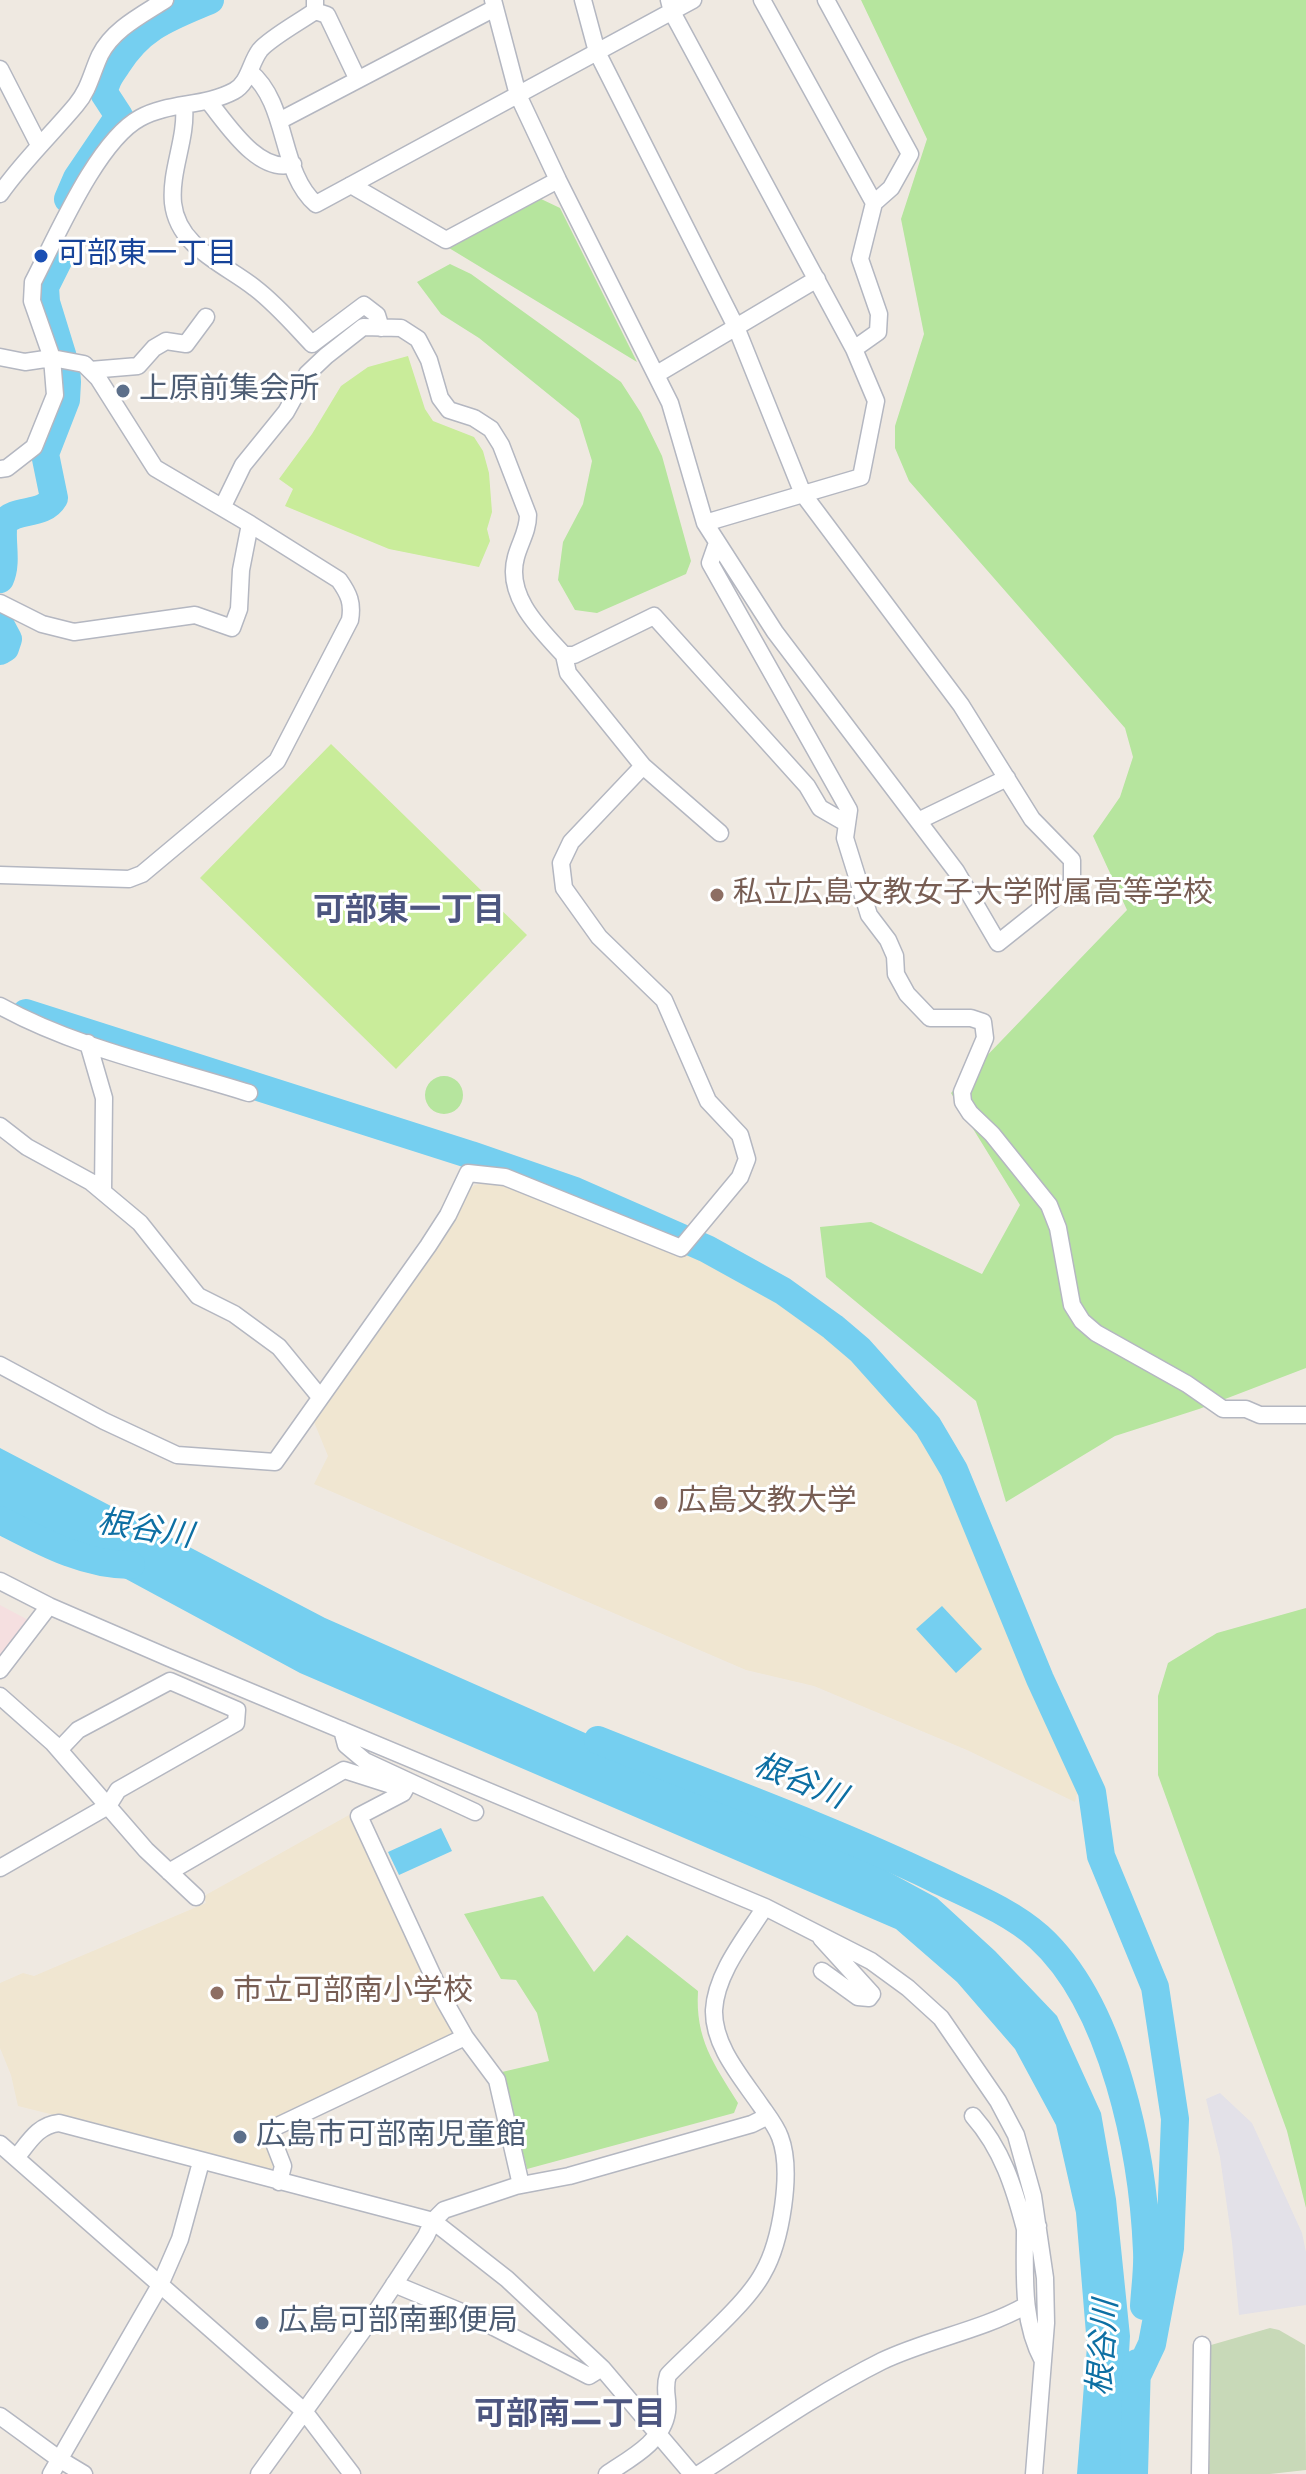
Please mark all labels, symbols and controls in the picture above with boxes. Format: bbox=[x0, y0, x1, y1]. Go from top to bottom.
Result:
place label: 可部東一丁目 bbox=[57, 238, 237, 274]
marker: 可部東一丁目 bbox=[32, 247, 50, 265]
place label: 上原前集会所 bbox=[139, 373, 319, 409]
marker: 上原前集会所 bbox=[114, 382, 132, 400]
place label: 私立広島文教女子大学附属高等学校 bbox=[733, 877, 1213, 913]
marker: 私立広島文教女子大学附属高等学校 bbox=[708, 886, 726, 904]
district label: 可部東一丁目 bbox=[313, 893, 505, 931]
place label: 広島文教大学 bbox=[677, 1485, 857, 1521]
marker: 広島文教大学 bbox=[652, 1494, 670, 1512]
water label: 根谷川 bbox=[95, 1505, 195, 1557]
water label: 根谷川 bbox=[747, 1747, 851, 1819]
place label: 市立可部南小学校 bbox=[233, 1975, 473, 2011]
marker: 市立可部南小学校 bbox=[208, 1984, 226, 2002]
place label: 広島市可部南児童館 bbox=[256, 2119, 526, 2155]
marker: 広島市可部南児童館 bbox=[231, 2128, 249, 2146]
water label: 根谷川 bbox=[1082, 2299, 1128, 2397]
place label: 広島可部南郵便局 bbox=[278, 2305, 518, 2341]
marker: 広島可部南郵便局 bbox=[253, 2314, 271, 2332]
district label: 可部南二丁目 bbox=[474, 2397, 666, 2435]

